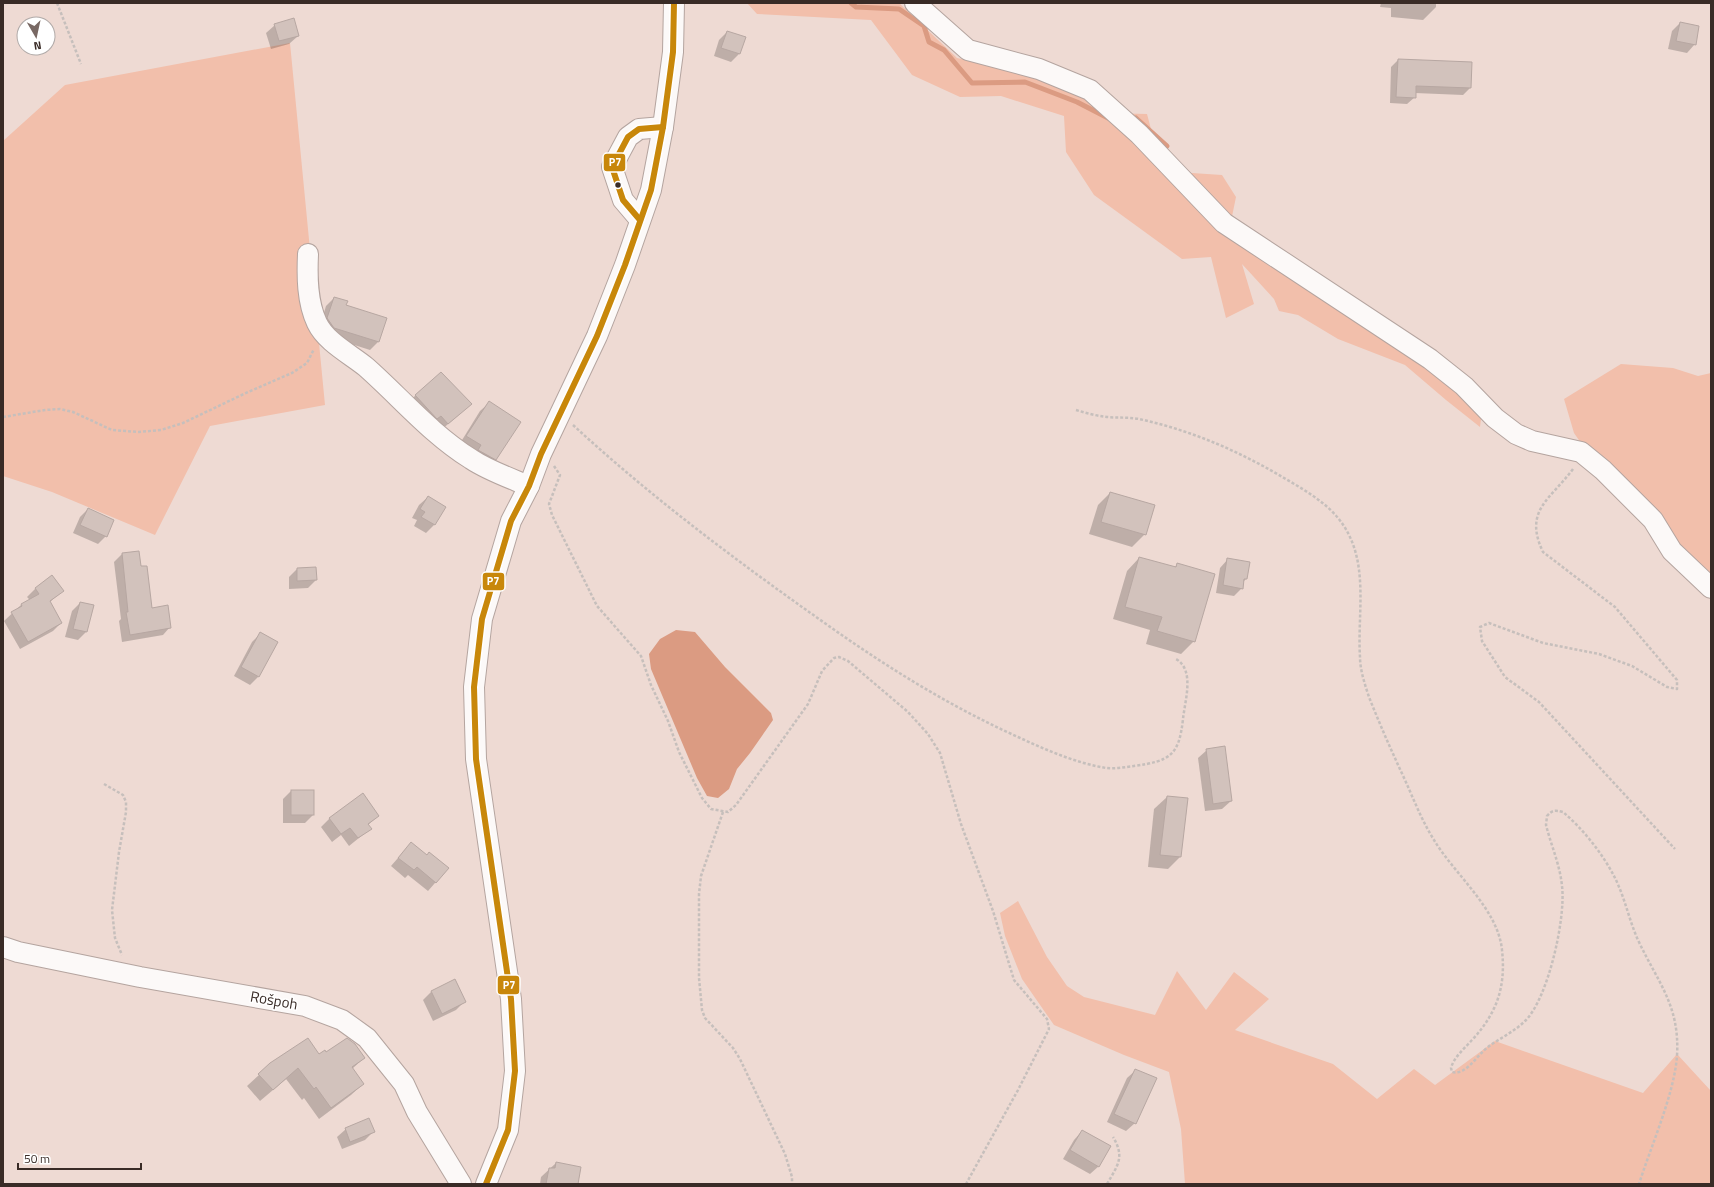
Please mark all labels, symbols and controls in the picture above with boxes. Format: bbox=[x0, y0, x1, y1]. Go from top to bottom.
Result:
north arrow bbox=[16, 16, 56, 56]
text: N bbox=[33, 37, 43, 54]
line badge: P7 bbox=[603, 153, 626, 172]
text: P7 bbox=[609, 154, 621, 170]
unlabelled marker bbox=[613, 180, 623, 190]
line badge: P7 bbox=[482, 572, 505, 591]
text: P7 bbox=[487, 573, 499, 589]
line badge: P7 bbox=[497, 975, 520, 995]
text: P7 bbox=[503, 977, 515, 993]
street label: Rošpoh bbox=[248, 985, 300, 1015]
scale bar bbox=[18, 1145, 141, 1171]
text: 50 m bbox=[24, 1149, 50, 1168]

